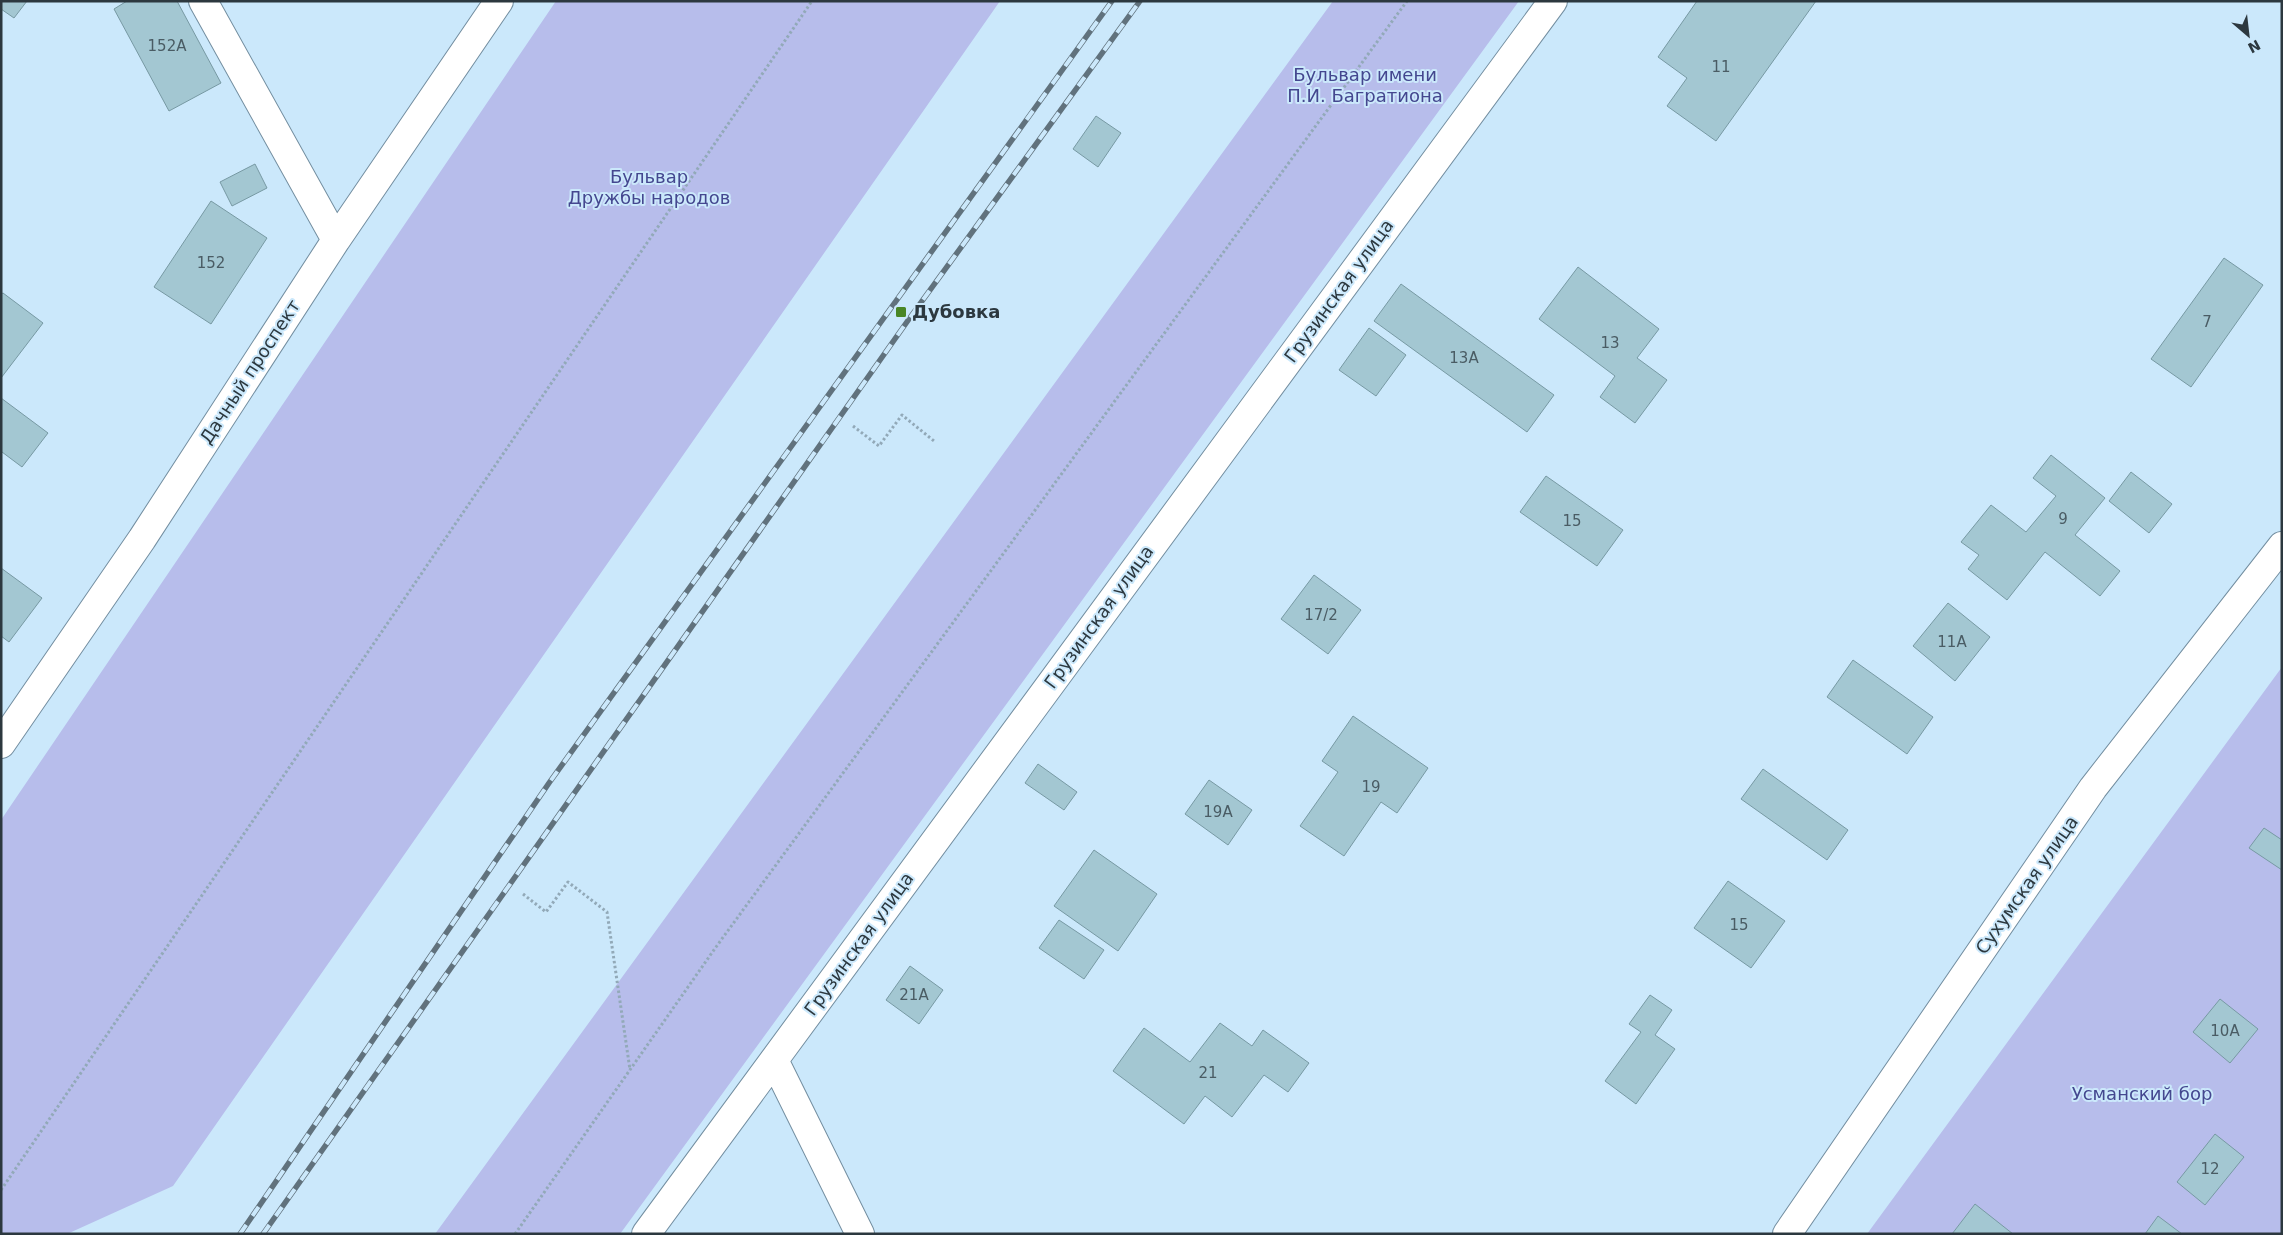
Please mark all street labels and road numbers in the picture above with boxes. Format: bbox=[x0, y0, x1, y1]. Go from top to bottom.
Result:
street label: Грузинская улица bbox=[1280, 215, 1398, 366]
street label: Дачный проспект bbox=[195, 296, 304, 448]
street label: Грузинская улица bbox=[1040, 541, 1158, 692]
street label: Сухумская улица bbox=[1971, 812, 2082, 958]
street label: Грузинская улица bbox=[800, 868, 918, 1019]

